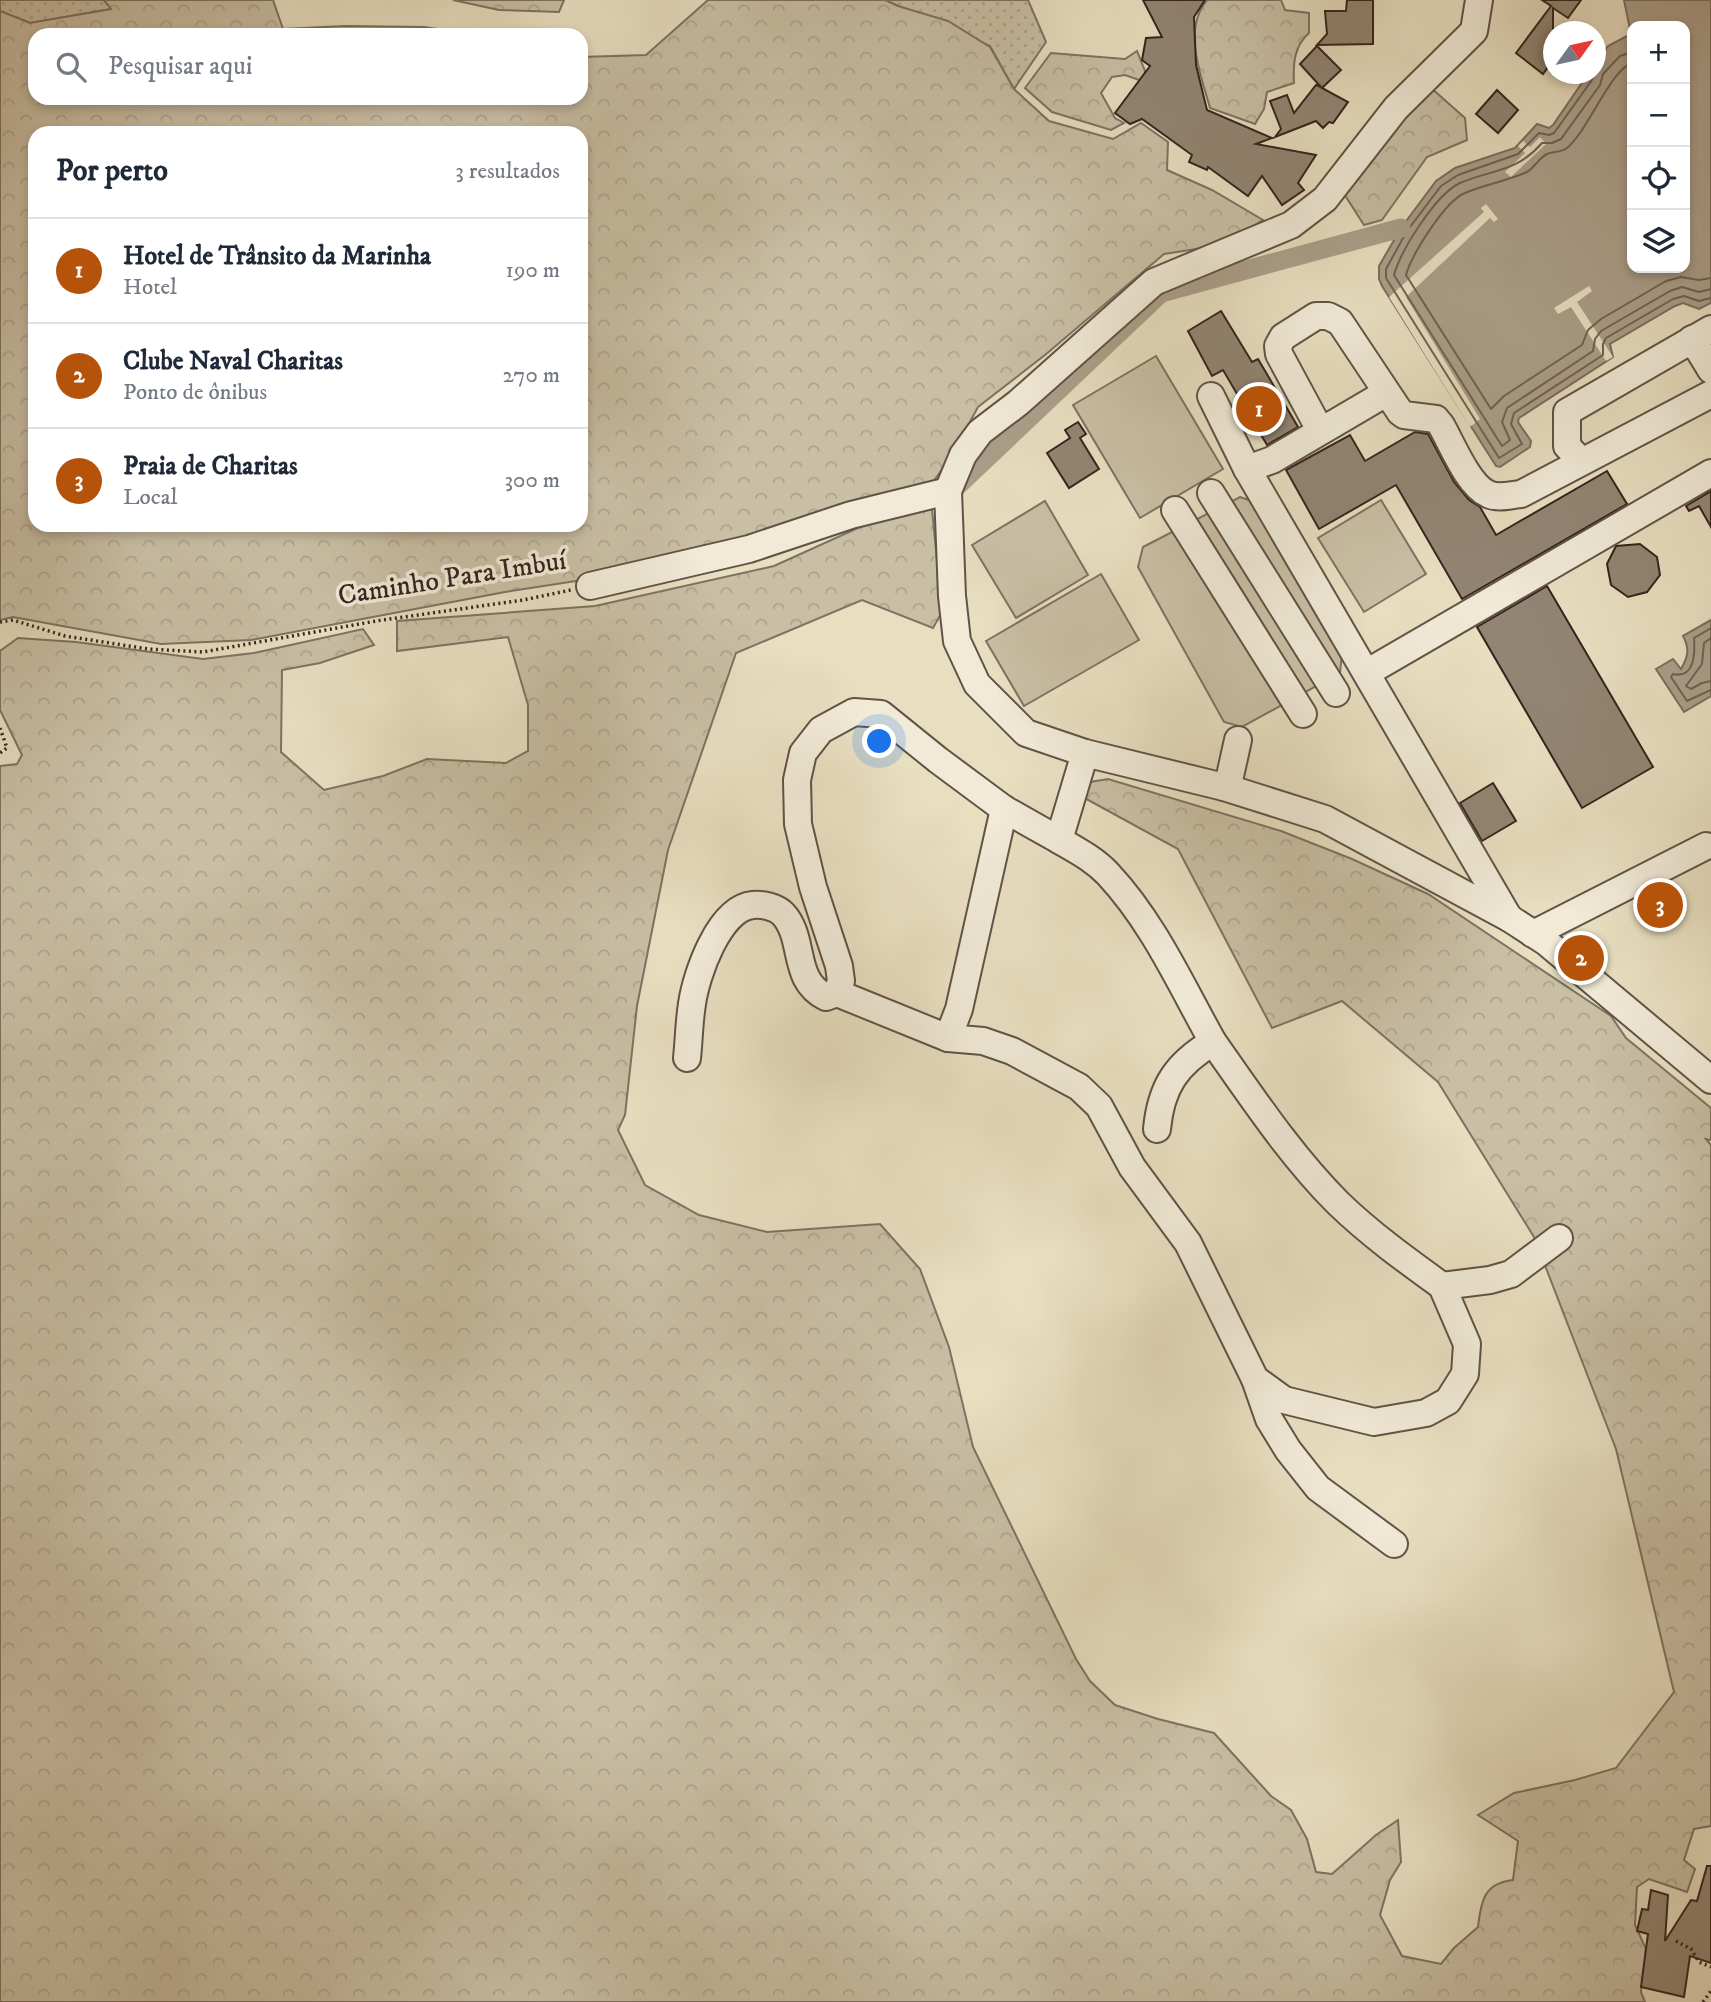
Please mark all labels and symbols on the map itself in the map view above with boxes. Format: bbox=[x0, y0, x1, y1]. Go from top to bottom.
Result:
north arrow bbox=[1543, 21, 1606, 84]
pin: 1 bbox=[1236, 383, 1282, 435]
street label: Caminho Para Imbuí bbox=[335, 542, 570, 613]
your location bbox=[862, 724, 896, 758]
pin: 3 bbox=[1637, 879, 1683, 931]
pin: 2 bbox=[1558, 932, 1604, 984]

